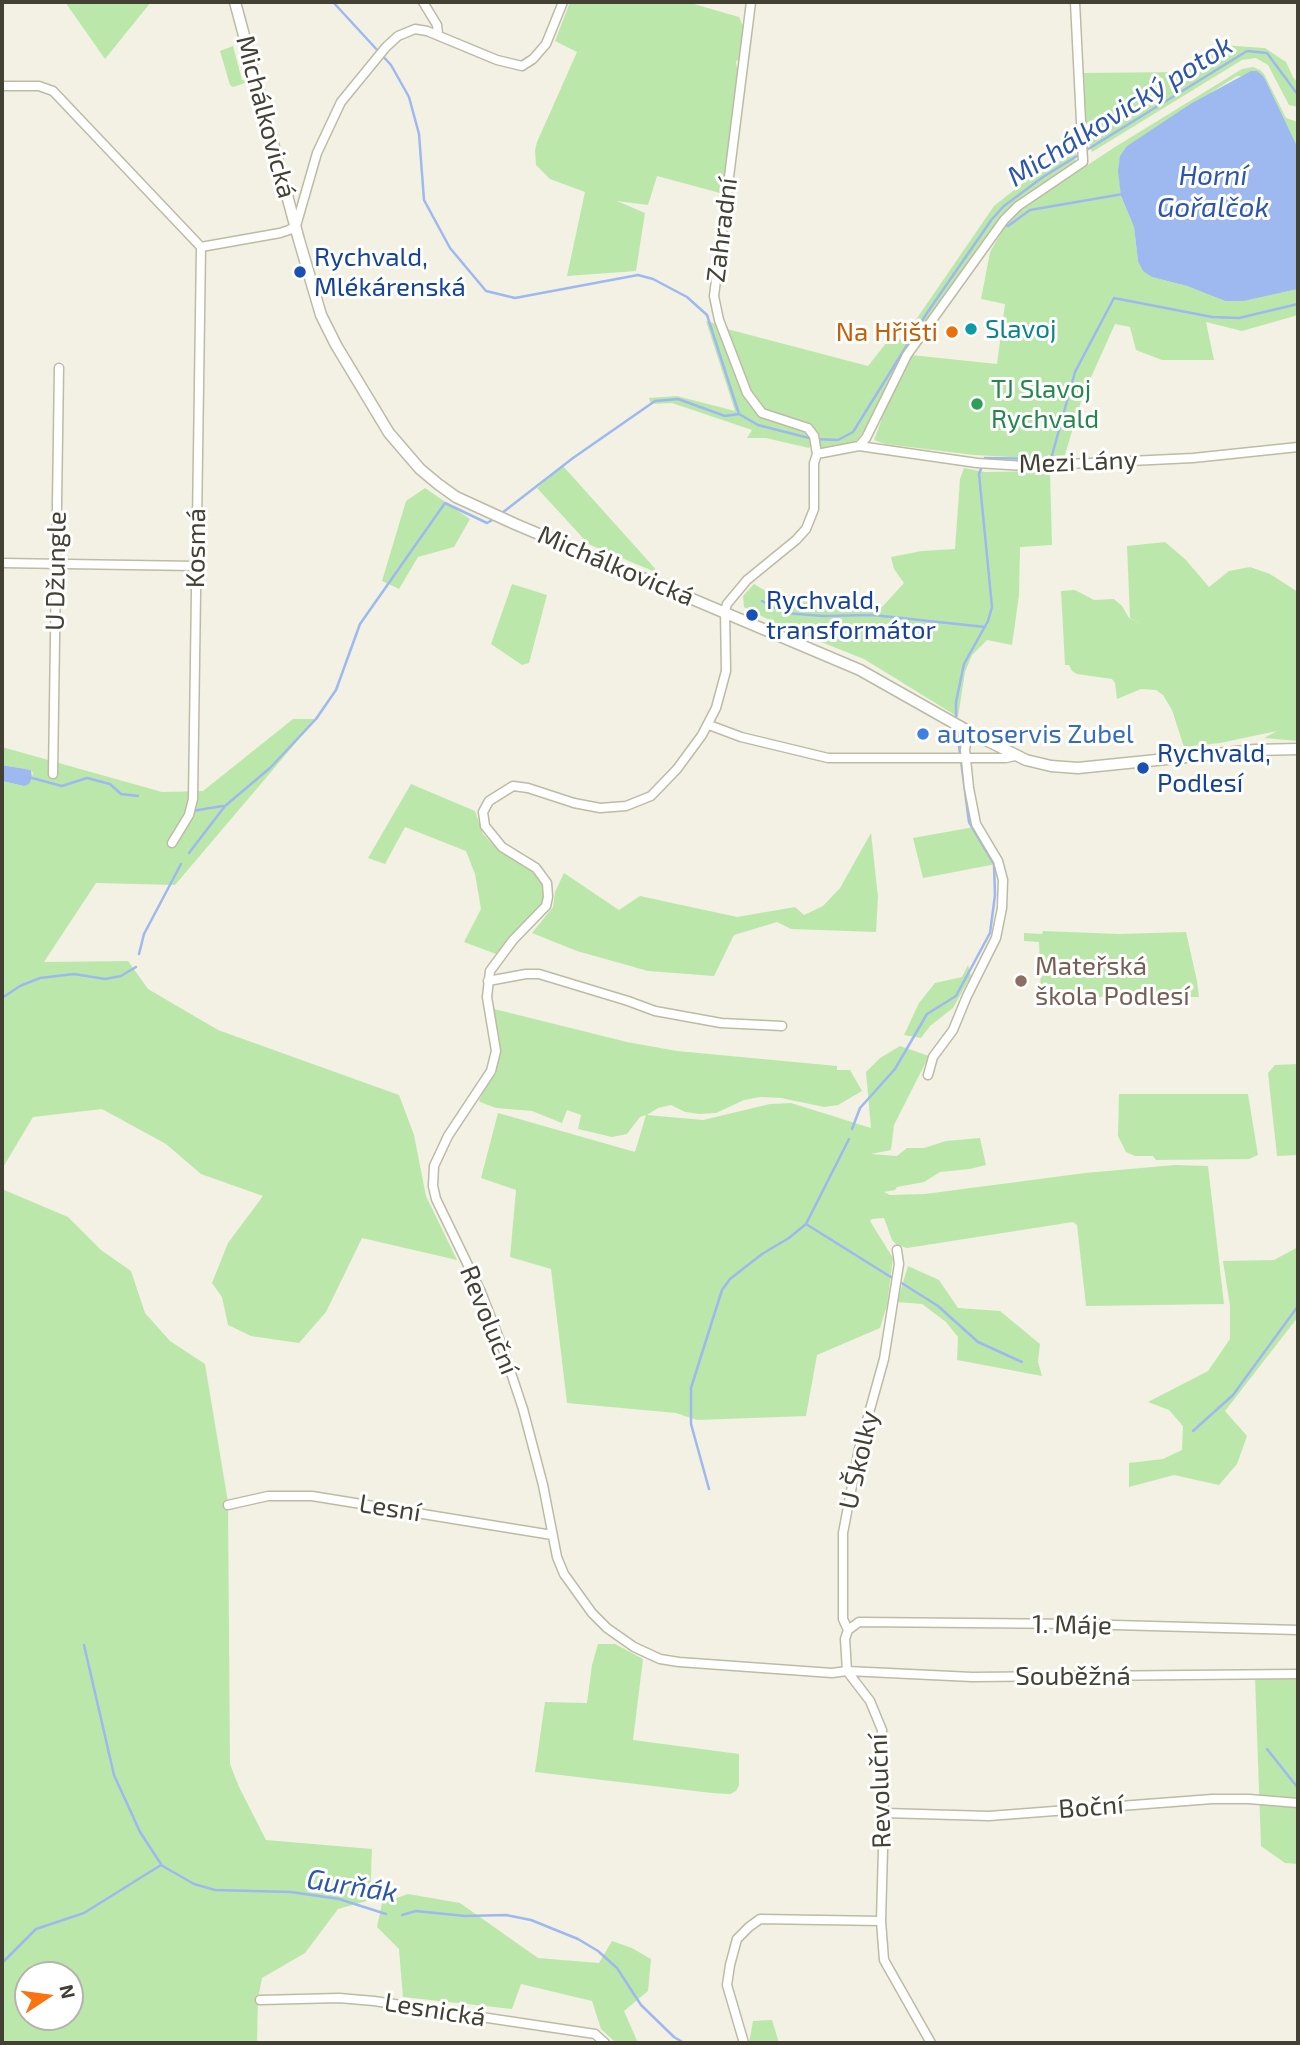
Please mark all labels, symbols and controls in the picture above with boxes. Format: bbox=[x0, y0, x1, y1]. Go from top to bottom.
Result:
water label: Michálkovický potok bbox=[1001, 28, 1239, 194]
street label: Michálkovická bbox=[229, 32, 303, 202]
water label: Horní Gořalčok bbox=[1157, 159, 1269, 225]
street label: Zahradní bbox=[700, 176, 744, 284]
place label: Rychvald, Mlékárenská bbox=[314, 241, 466, 302]
marker: Rychvald, Mlékárenská bbox=[292, 264, 308, 280]
place label: Slavoj bbox=[985, 313, 1056, 345]
place label: Na Hřišti bbox=[836, 316, 938, 348]
marker: Slavoj bbox=[963, 321, 979, 337]
marker: Na Hřišti bbox=[944, 324, 960, 340]
place label: TJ Slavoj Rychvald bbox=[991, 373, 1099, 434]
marker: TJ Slavoj Rychvald bbox=[969, 396, 985, 412]
street label: Mezi Lány bbox=[1018, 444, 1138, 480]
street label: Kosmá bbox=[180, 508, 212, 588]
street label: U Džungle bbox=[39, 511, 73, 631]
street label: Michálkovická bbox=[533, 519, 699, 613]
place label: Rychvald, transformátor bbox=[766, 584, 936, 646]
marker: Rychvald, transformátor bbox=[744, 607, 760, 623]
place label: autoservis Zubel bbox=[937, 718, 1134, 750]
marker: autoservis Zubel bbox=[915, 726, 931, 742]
place label: Rychvald, Podlesí bbox=[1157, 737, 1271, 798]
marker: Rychvald, Podlesí bbox=[1135, 760, 1151, 776]
place label: Mateřská škola Podlesí bbox=[1035, 950, 1190, 1012]
marker: Mateřská škola Podlesí bbox=[1013, 973, 1029, 989]
street label: Revoluční bbox=[453, 1261, 525, 1379]
street label: U Školky bbox=[833, 1408, 885, 1512]
street label: Lesní bbox=[357, 1488, 423, 1528]
street label: 1. Máje bbox=[1032, 1609, 1112, 1641]
street label: Souběžná bbox=[1015, 1660, 1131, 1692]
street label: Revoluční bbox=[862, 1733, 898, 1849]
street label: Boční bbox=[1057, 1789, 1125, 1825]
water label: Gurňák bbox=[304, 1862, 400, 1910]
north arrow bbox=[14, 1961, 84, 2031]
text: N bbox=[55, 1982, 81, 2001]
street label: Lesnická bbox=[382, 1987, 488, 2033]

